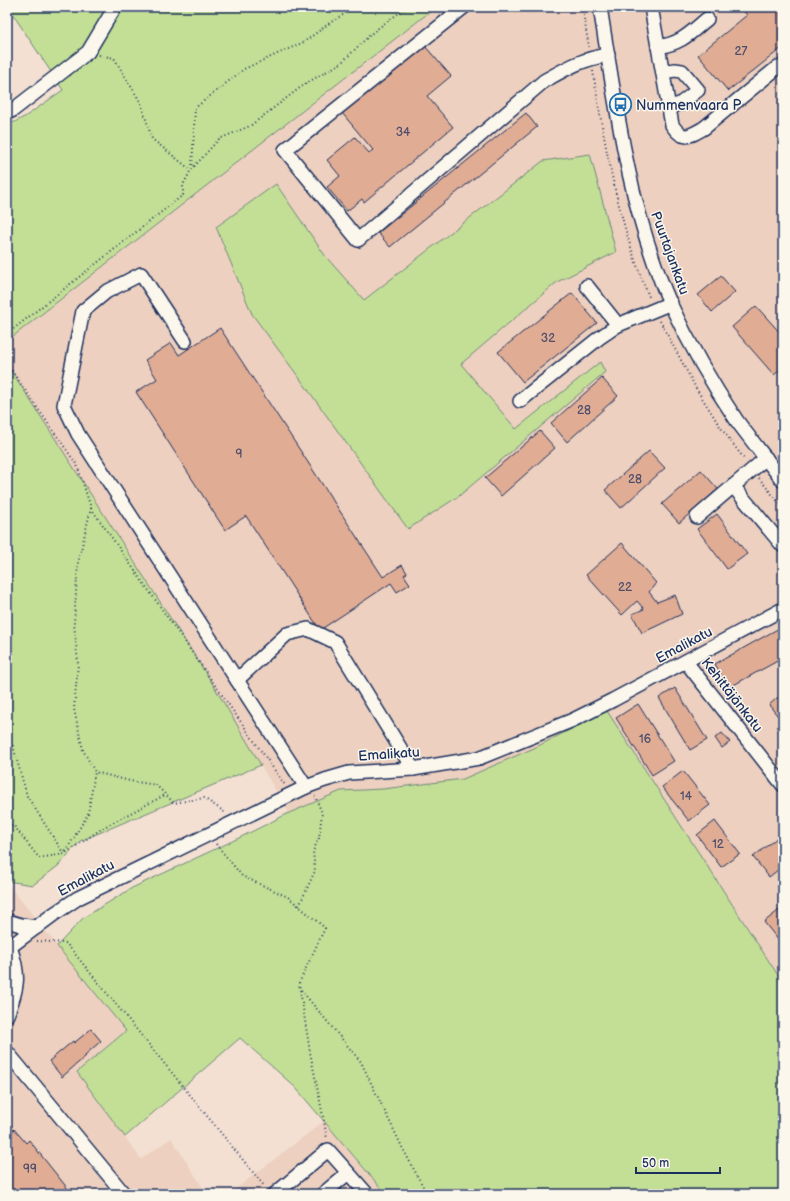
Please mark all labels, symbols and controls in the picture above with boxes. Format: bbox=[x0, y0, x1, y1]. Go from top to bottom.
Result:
house number: 27 bbox=[735, 44, 748, 59]
bus stop icon: Nummenvaara P bbox=[608, 92, 634, 118]
place label: Nummenvaara P bbox=[636, 97, 742, 114]
house number: 34 bbox=[396, 125, 411, 140]
street label: Puurtajankatu bbox=[647, 209, 693, 297]
house number: 32 bbox=[541, 331, 555, 346]
house number: 28 bbox=[577, 403, 591, 418]
house number: 9 bbox=[236, 447, 243, 462]
house number: 28 bbox=[628, 472, 642, 487]
house number: 22 bbox=[618, 580, 632, 595]
street label: Emalikatu bbox=[653, 623, 715, 667]
street label: Kehittäjänkatu bbox=[698, 654, 766, 736]
house number: 16 bbox=[639, 732, 651, 747]
street label: Emalikatu bbox=[358, 743, 420, 765]
house number: 14 bbox=[680, 789, 693, 804]
house number: 12 bbox=[712, 837, 724, 852]
street label: Emalikatu bbox=[55, 856, 117, 900]
scale bar bbox=[636, 1149, 720, 1175]
text: 50 m bbox=[642, 1156, 669, 1171]
house number: 99 bbox=[23, 1162, 37, 1177]

